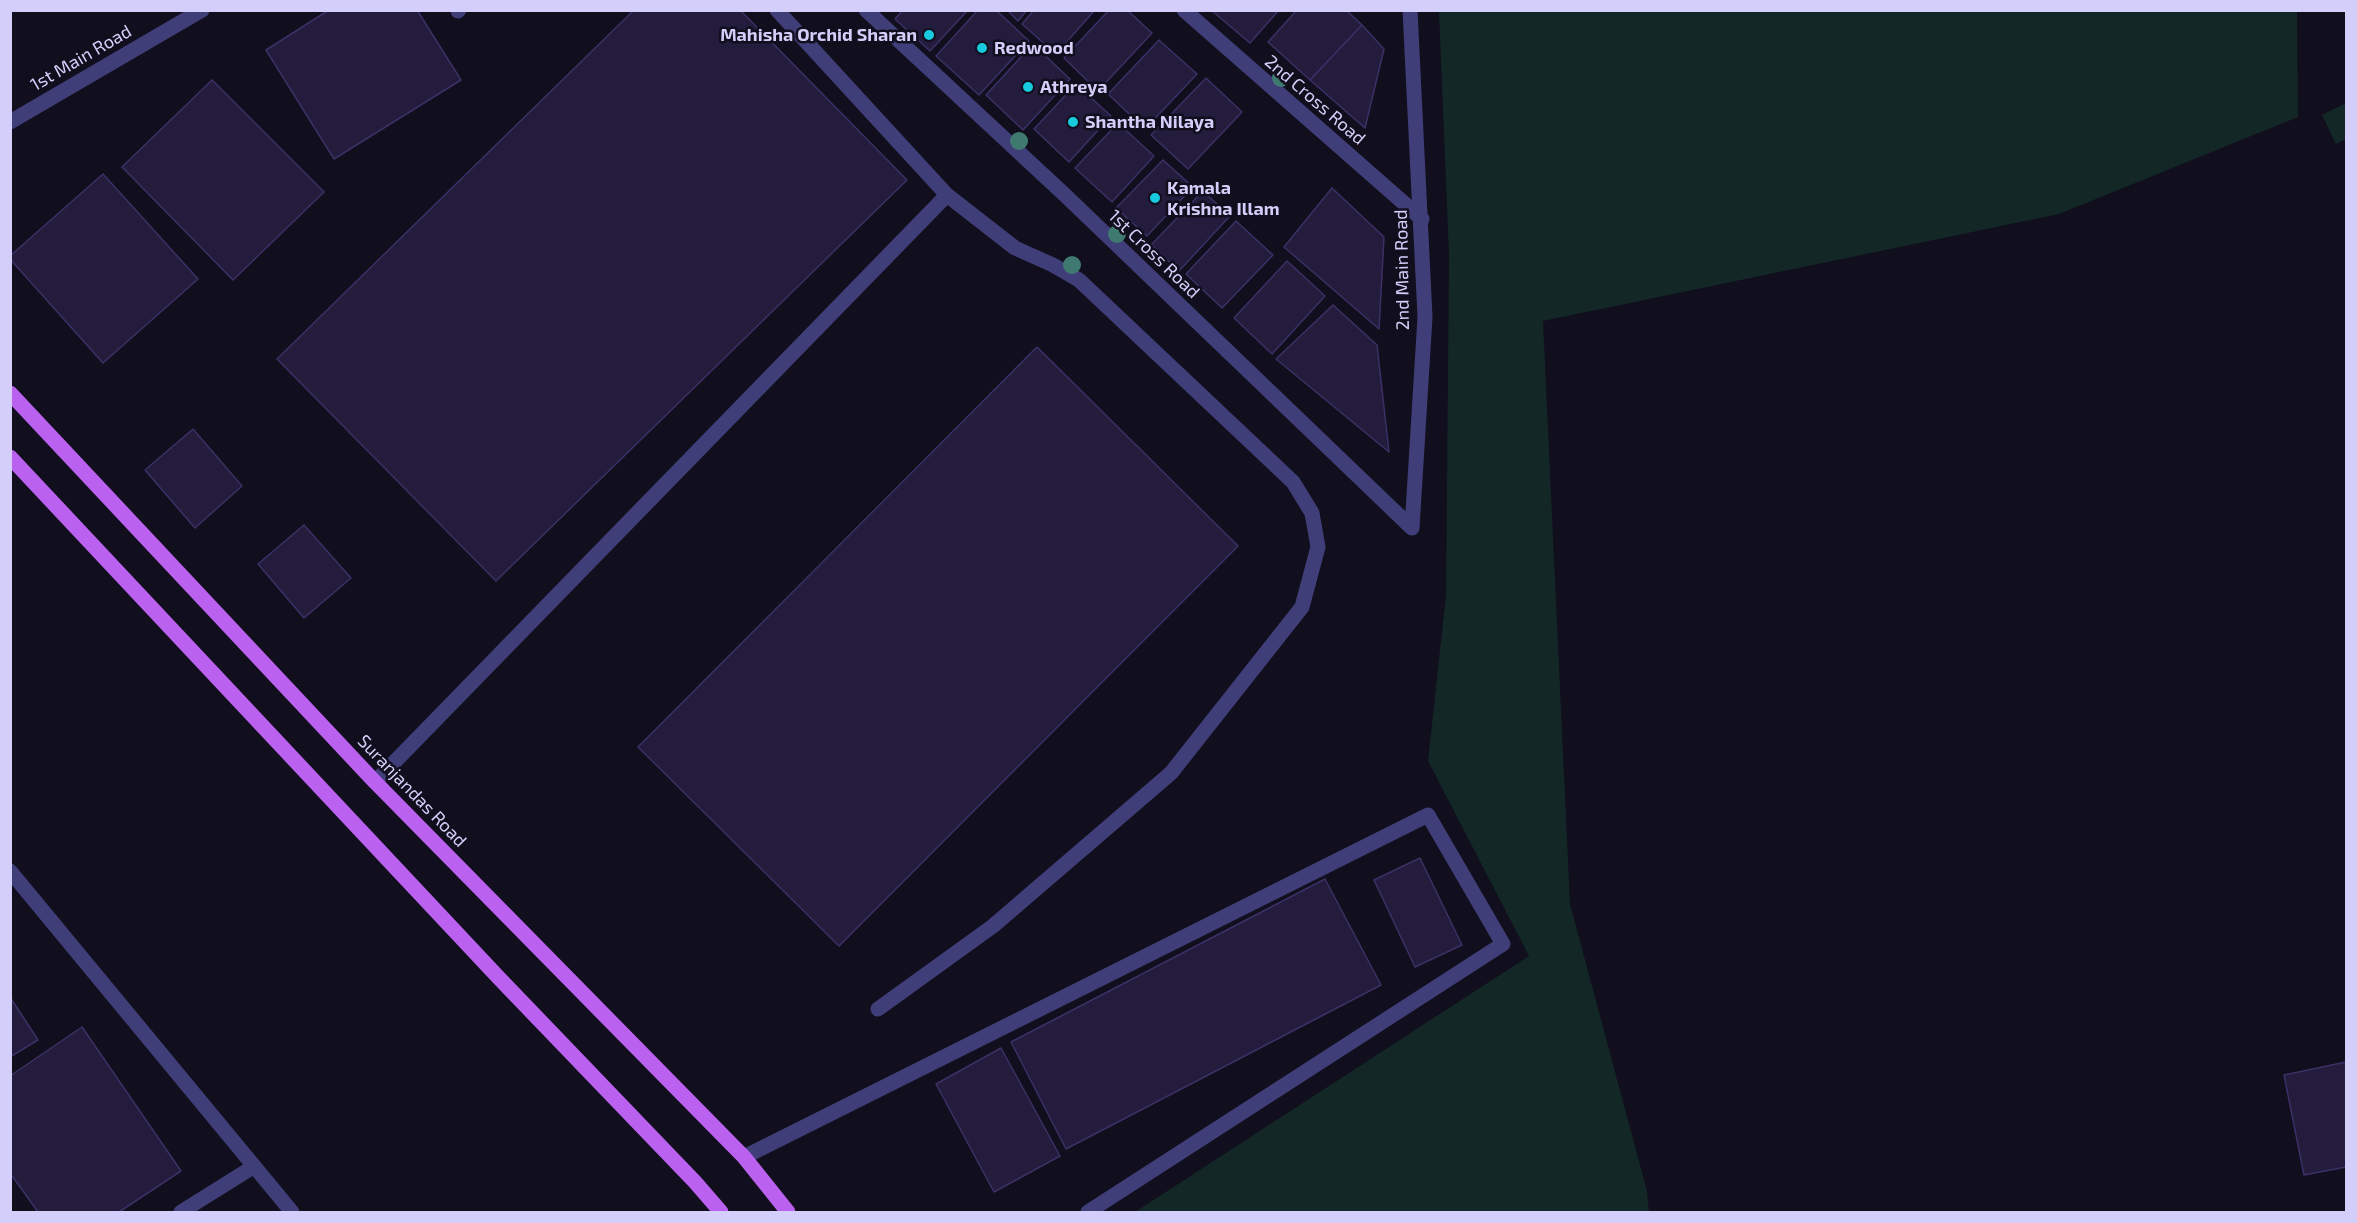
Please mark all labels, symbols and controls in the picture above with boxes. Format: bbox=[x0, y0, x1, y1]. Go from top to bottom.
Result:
street label: 1st Main Road bbox=[27, 20, 135, 96]
place label: Mahisha Orchid Sharan bbox=[720, 24, 917, 46]
marker: Mahisha Orchid Sharan bbox=[922, 28, 936, 42]
place label: Redwood bbox=[994, 37, 1074, 59]
marker: Redwood bbox=[975, 41, 989, 55]
street label: 2nd Cross Road bbox=[1260, 50, 1370, 150]
place label: Athreya bbox=[1040, 76, 1108, 98]
marker: Athreya bbox=[1021, 80, 1035, 94]
place label: Shantha Nilaya bbox=[1085, 111, 1214, 133]
marker: Shantha Nilaya bbox=[1066, 115, 1080, 129]
place label: Kamala Krishna Illam bbox=[1167, 177, 1280, 219]
marker: Kamala Krishna Illam bbox=[1148, 191, 1162, 205]
street label: 1st Cross Road bbox=[1104, 205, 1204, 303]
street label: 2nd Main Road bbox=[1390, 209, 1414, 331]
street label: Suranjandas Road bbox=[353, 730, 471, 852]

